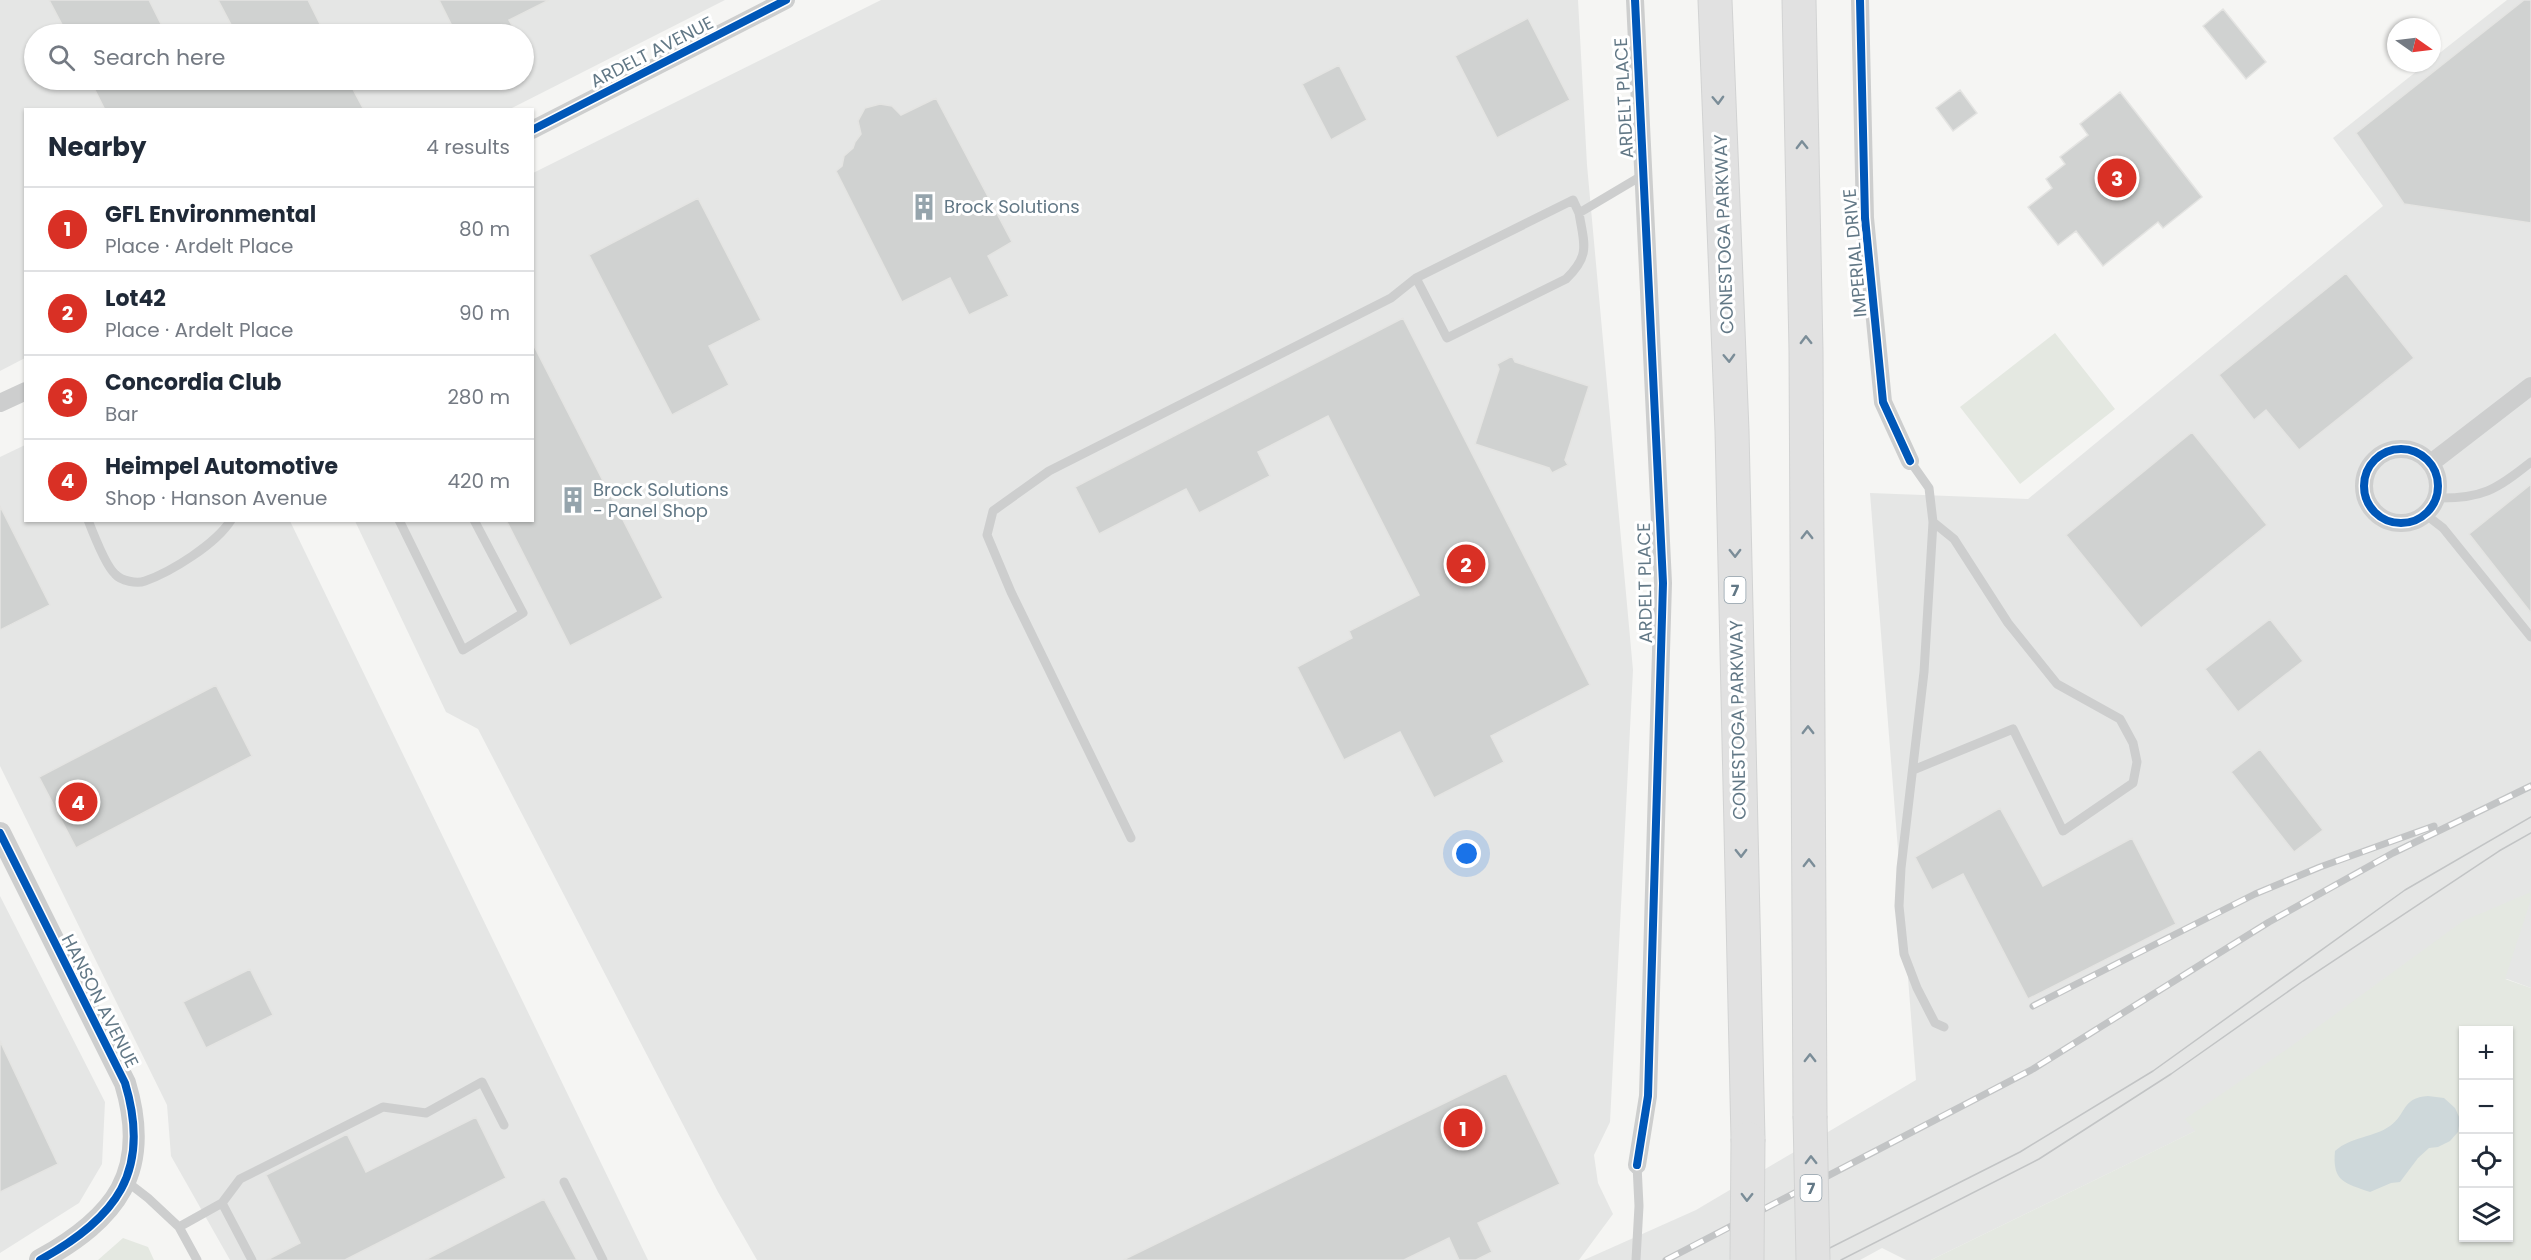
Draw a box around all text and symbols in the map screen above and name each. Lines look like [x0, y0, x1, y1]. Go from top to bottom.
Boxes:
street label: ARDELT AVENUE [586, 10, 718, 93]
north arrow [2387, 18, 2441, 72]
search box [24, 24, 534, 90]
street label: ARDELT PLACE [1608, 37, 1639, 159]
icon: search [45, 41, 78, 74]
text: Search here [93, 42, 226, 73]
one-way arrow [1712, 95, 1725, 104]
text: Nearby [48, 129, 146, 165]
text: 4 results [426, 133, 510, 161]
street label: CONESTOGA PARKWAY [1708, 133, 1739, 334]
one-way arrow [1796, 141, 1808, 150]
pin: 3 [2098, 156, 2136, 201]
street label: IMPERIAL DRIVE [1836, 188, 1873, 318]
building icon: Brock Solutions [909, 192, 939, 222]
place label: Brock Solutions [944, 194, 1080, 219]
text: GFL Environmental [105, 199, 316, 230]
text: 1 [64, 215, 71, 243]
text: 80 m [459, 215, 510, 243]
text: Place · Ardelt Place [105, 232, 293, 260]
text: Lot42 [105, 283, 166, 314]
text: 2 [62, 299, 73, 327]
text: 90 m [459, 299, 510, 327]
text: Place · Ardelt Place [105, 316, 293, 344]
one-way arrow [1799, 336, 1812, 345]
one-way arrow [1722, 353, 1735, 362]
text: Concordia Club [105, 367, 281, 398]
text: 3 [61, 383, 74, 411]
text: 280 m [447, 383, 510, 411]
text: Bar [105, 400, 138, 428]
text: Heimpel Automotive [105, 451, 338, 482]
text: 4 [61, 467, 74, 495]
text: 420 m [447, 467, 510, 495]
place label: Brock Solutions - Panel Shop [593, 477, 729, 523]
text: Shop · Hanson Avenue [105, 484, 327, 512]
building icon: Brock Solutions - Panel Shop [558, 485, 588, 515]
street label: ARDELT PLACE [1631, 522, 1658, 644]
one-way arrow [1801, 531, 1813, 540]
pin: 2 [1446, 542, 1486, 586]
one-way arrow [1728, 548, 1741, 557]
road number: 7 [1724, 577, 1746, 603]
street label: CONESTOGA PARKWAY [1723, 619, 1752, 820]
one-way arrow [1802, 726, 1814, 735]
pin: 4 [58, 780, 98, 824]
your location [1452, 839, 1481, 868]
one-way arrow [1735, 848, 1748, 857]
one-way arrow [1803, 858, 1815, 867]
street label: HANSON AVENUE [56, 930, 145, 1072]
map controls [2459, 1026, 2513, 1242]
button: + [2459, 1026, 2513, 1080]
one-way arrow [1804, 1053, 1816, 1062]
button: − [2459, 1080, 2513, 1134]
pin: 1 [1444, 1106, 1482, 1150]
button: locate [2459, 1134, 2513, 1188]
one-way arrow [1805, 1155, 1817, 1164]
road number: 7 [1800, 1175, 1822, 1201]
button: layers [2459, 1188, 2513, 1242]
one-way arrow [1741, 1193, 1753, 1202]

